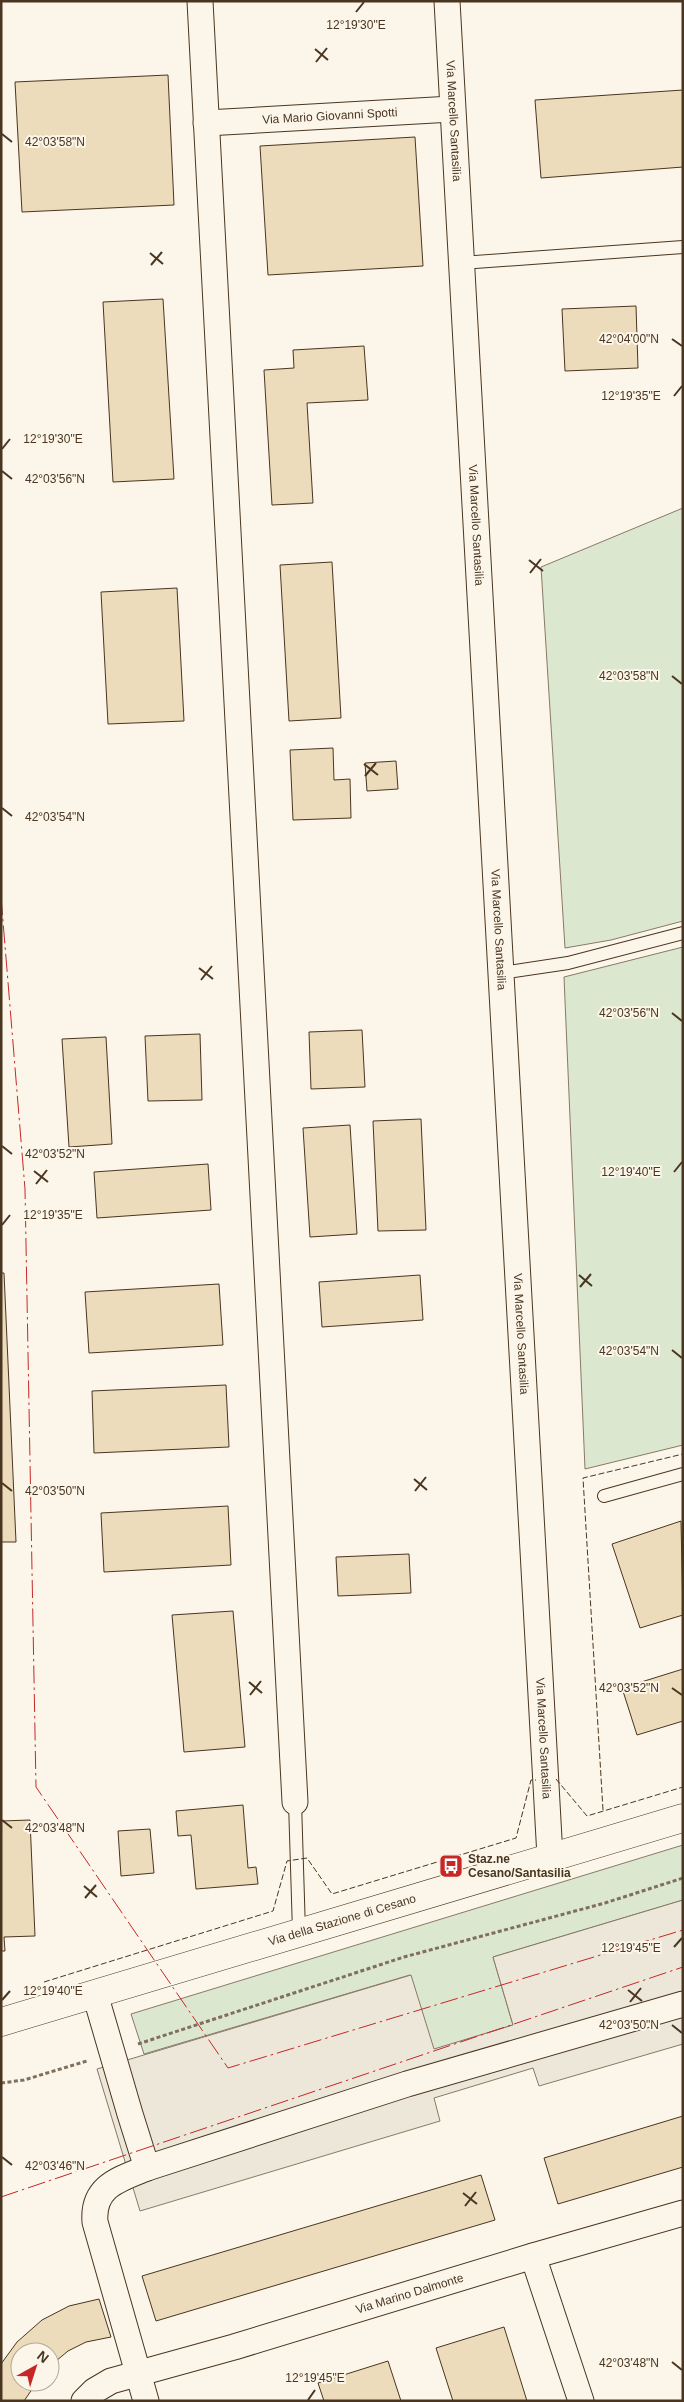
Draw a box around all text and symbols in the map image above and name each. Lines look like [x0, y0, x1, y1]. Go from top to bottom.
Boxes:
text: 12°19'30"E [326, 18, 386, 32]
street label: Via Marcello Santasilia [443, 60, 464, 182]
street label: Via Mario Giovanni Spotti [262, 105, 398, 127]
text: 42°03'58"N [25, 135, 85, 149]
text: 42°04'00"N [599, 332, 659, 346]
text: 12°19'35"E [601, 389, 661, 403]
text: 12°19'30"E [23, 432, 83, 446]
street label: Via Marcello Santasilia [466, 464, 486, 586]
text: 42°03'56"N [25, 472, 85, 486]
text: 42°03'58"N [599, 669, 659, 683]
text: 42°03'54"N [25, 810, 85, 824]
street label: Via Marcello Santasilia [488, 869, 509, 991]
text: 42°03'56"N [599, 1006, 659, 1020]
text: 42°03'52"N [25, 1147, 85, 1161]
text: 12°19'40"E [601, 1165, 661, 1179]
text: 12°19'35"E [23, 1208, 83, 1222]
street label: Via Marcello Santasilia [511, 1273, 531, 1395]
text: 42°03'54"N [599, 1344, 659, 1358]
text: 42°03'50"N [25, 1484, 85, 1498]
street label: Via Marcello Santasilia [533, 1677, 554, 1800]
text: 42°03'52"N [599, 1681, 659, 1695]
text: 42°03'48"N [25, 1821, 85, 1835]
place label: Staz.ne Cesano/Santasilia [468, 1852, 571, 1880]
bus stop icon: Staz.ne Cesano/Santasilia [438, 1853, 464, 1879]
street label: Via della Stazione di Cesano [267, 1891, 418, 1949]
text: 12°19'45"E [601, 1941, 661, 1955]
text: 12°19'40"E [23, 1984, 83, 1998]
text: 42°03'50"N [599, 2018, 659, 2032]
text: 42°03'46"N [25, 2159, 85, 2173]
street label: Via Marino Dalmonte [354, 2270, 465, 2317]
north arrow [10, 2342, 60, 2392]
text: N [34, 2347, 52, 2366]
text: 42°03'48"N [599, 2356, 659, 2370]
text: 12°19'45"E [285, 2371, 345, 2385]

